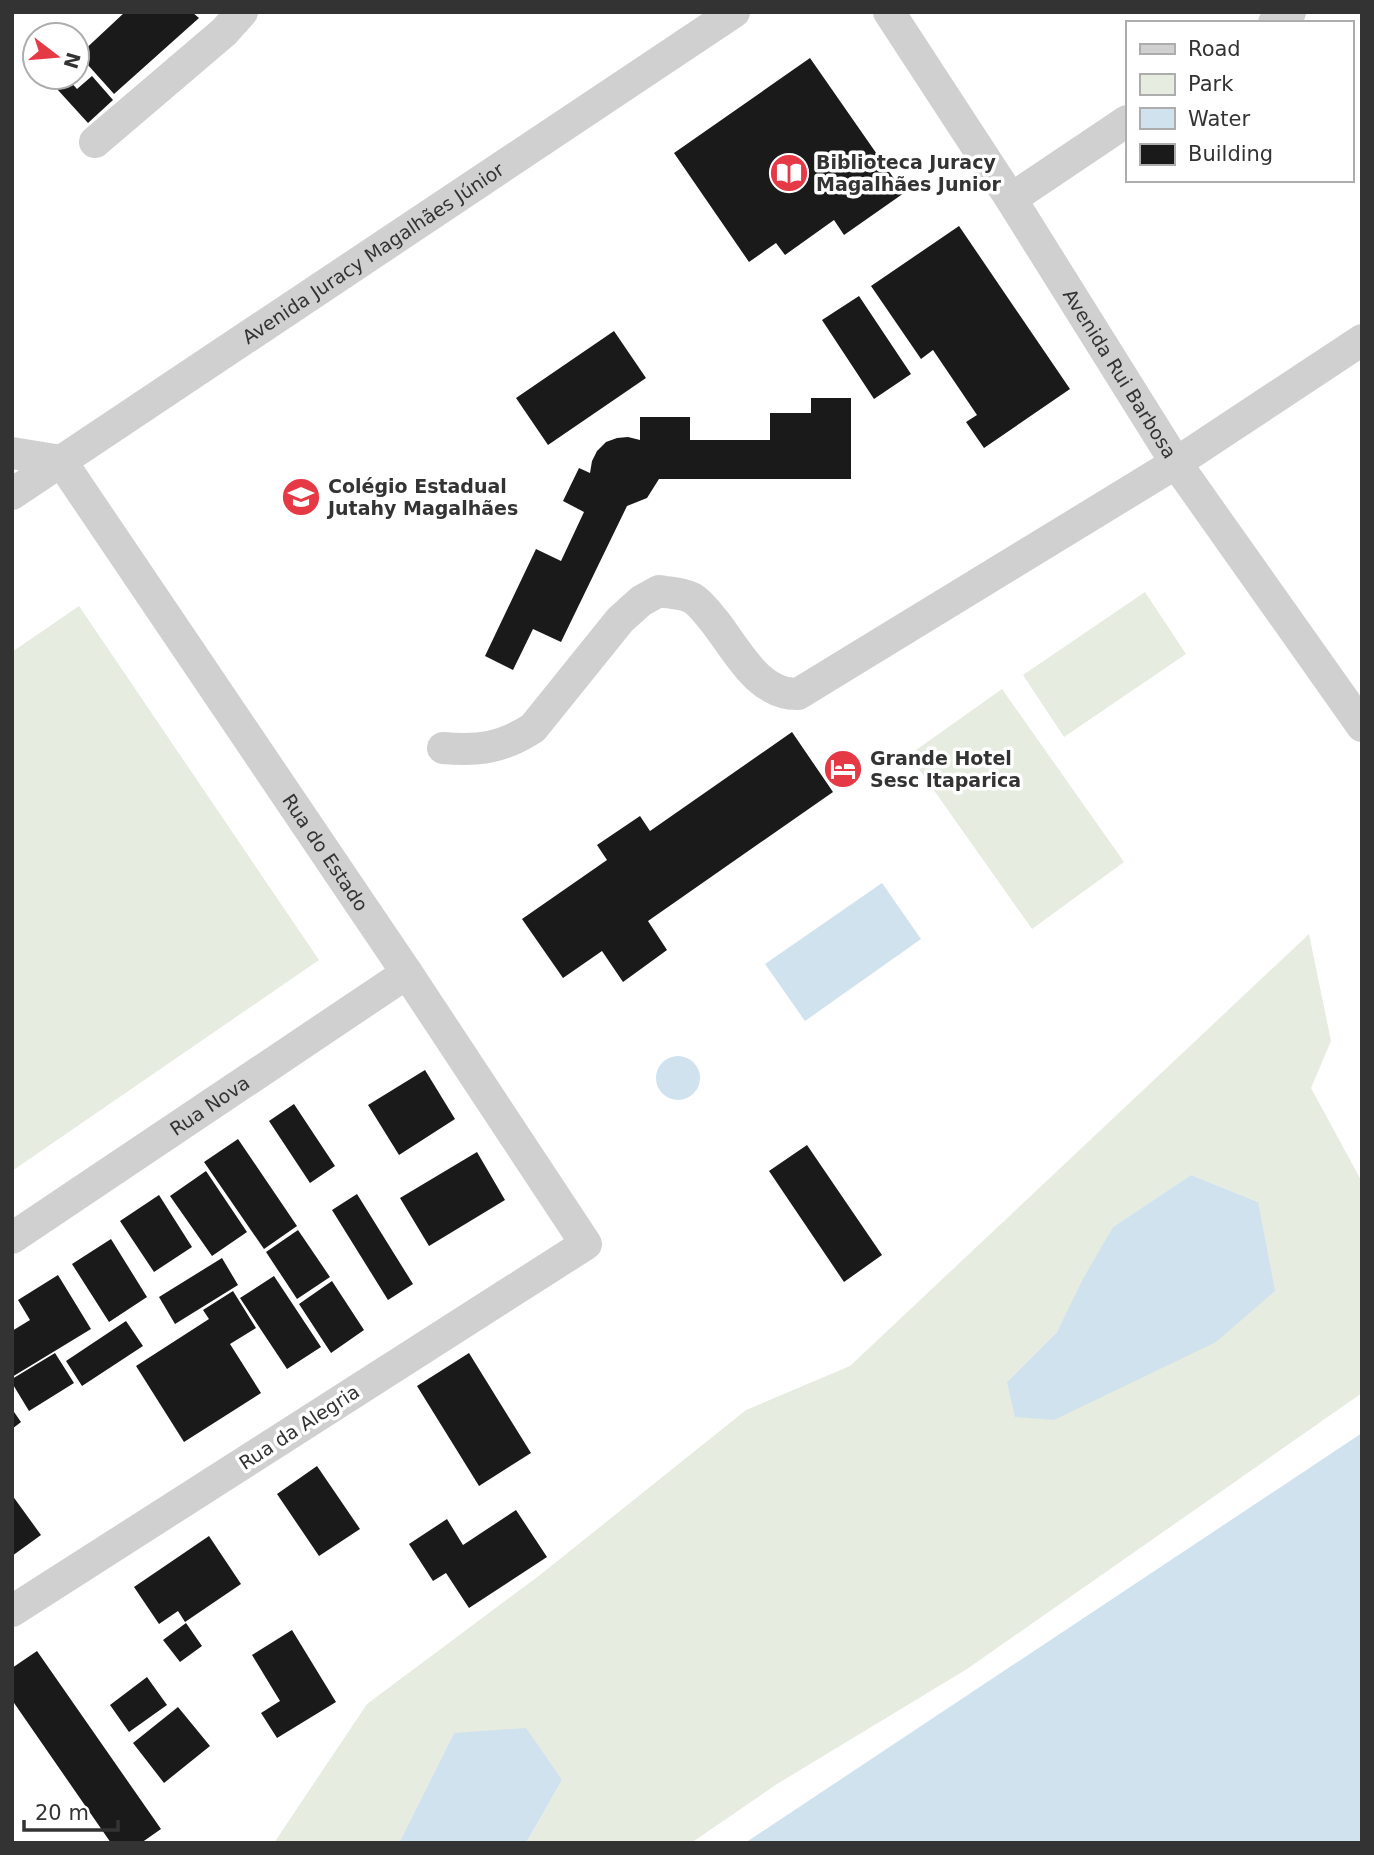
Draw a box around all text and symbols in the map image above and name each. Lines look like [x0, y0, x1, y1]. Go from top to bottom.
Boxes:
north arrow [21, 21, 91, 91]
legend [1126, 21, 1353, 182]
text: Road [1188, 37, 1241, 61]
text: N [60, 50, 85, 71]
text: Park [1188, 72, 1234, 96]
text: Water [1188, 107, 1250, 131]
text: Building [1188, 142, 1273, 166]
place label: Biblioteca Juracy Magalhães Junior [816, 151, 1002, 195]
library icon: Biblioteca Juracy Magalhães Junior [768, 152, 810, 194]
street label: Avenida Juracy Magalhães Júnior [238, 158, 508, 348]
street label: Avenida Rui Barbosa [1059, 285, 1181, 462]
place label: Colégio Estadual Jutahy Magalhães [326, 475, 518, 519]
school or university icon: Colégio Estadual Jutahy Magalhães [280, 476, 322, 518]
place label: Grande Hotel Sesc Itaparica [870, 747, 1021, 791]
hotel icon: Grande Hotel Sesc Itaparica [822, 748, 864, 790]
street label: Rua do Estado [278, 790, 373, 915]
street label: Rua Nova [166, 1071, 253, 1140]
street label: Rua da Alegria [235, 1380, 363, 1474]
scale bar [24, 1788, 119, 1832]
text: 20 m [35, 1801, 89, 1825]

